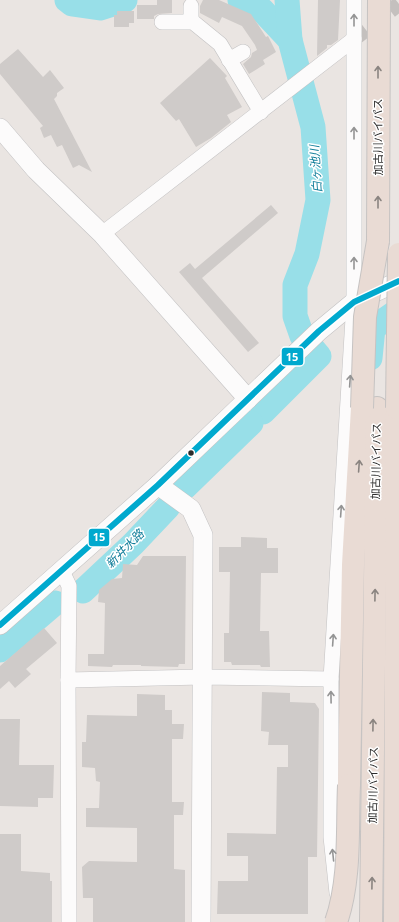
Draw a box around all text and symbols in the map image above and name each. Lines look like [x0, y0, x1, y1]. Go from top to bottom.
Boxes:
one-way arrow [350, 14, 358, 27]
one-way arrow [374, 66, 382, 79]
street label: 加古川バイパス [370, 99, 385, 175]
one-way arrow [350, 127, 358, 140]
water label: 白ヶ池川 [305, 143, 326, 194]
one-way arrow [374, 196, 382, 209]
one-way arrow [350, 257, 358, 270]
line badge: 15 [281, 347, 304, 366]
text: 15 [286, 349, 298, 364]
one-way arrow [346, 375, 353, 388]
street label: 加古川バイパス [367, 422, 384, 500]
unlabelled marker [186, 448, 196, 458]
one-way arrow [355, 460, 362, 473]
one-way arrow [338, 505, 345, 518]
water label: 新井水路 [102, 525, 148, 572]
line badge: 15 [88, 528, 110, 547]
text: 15 [93, 529, 105, 544]
one-way arrow [371, 589, 379, 602]
one-way arrow [330, 634, 337, 647]
one-way arrow [327, 691, 335, 704]
one-way arrow [369, 719, 377, 732]
street label: 加古川バイパス [364, 746, 381, 824]
one-way arrow [329, 849, 337, 862]
one-way arrow [368, 877, 376, 890]

